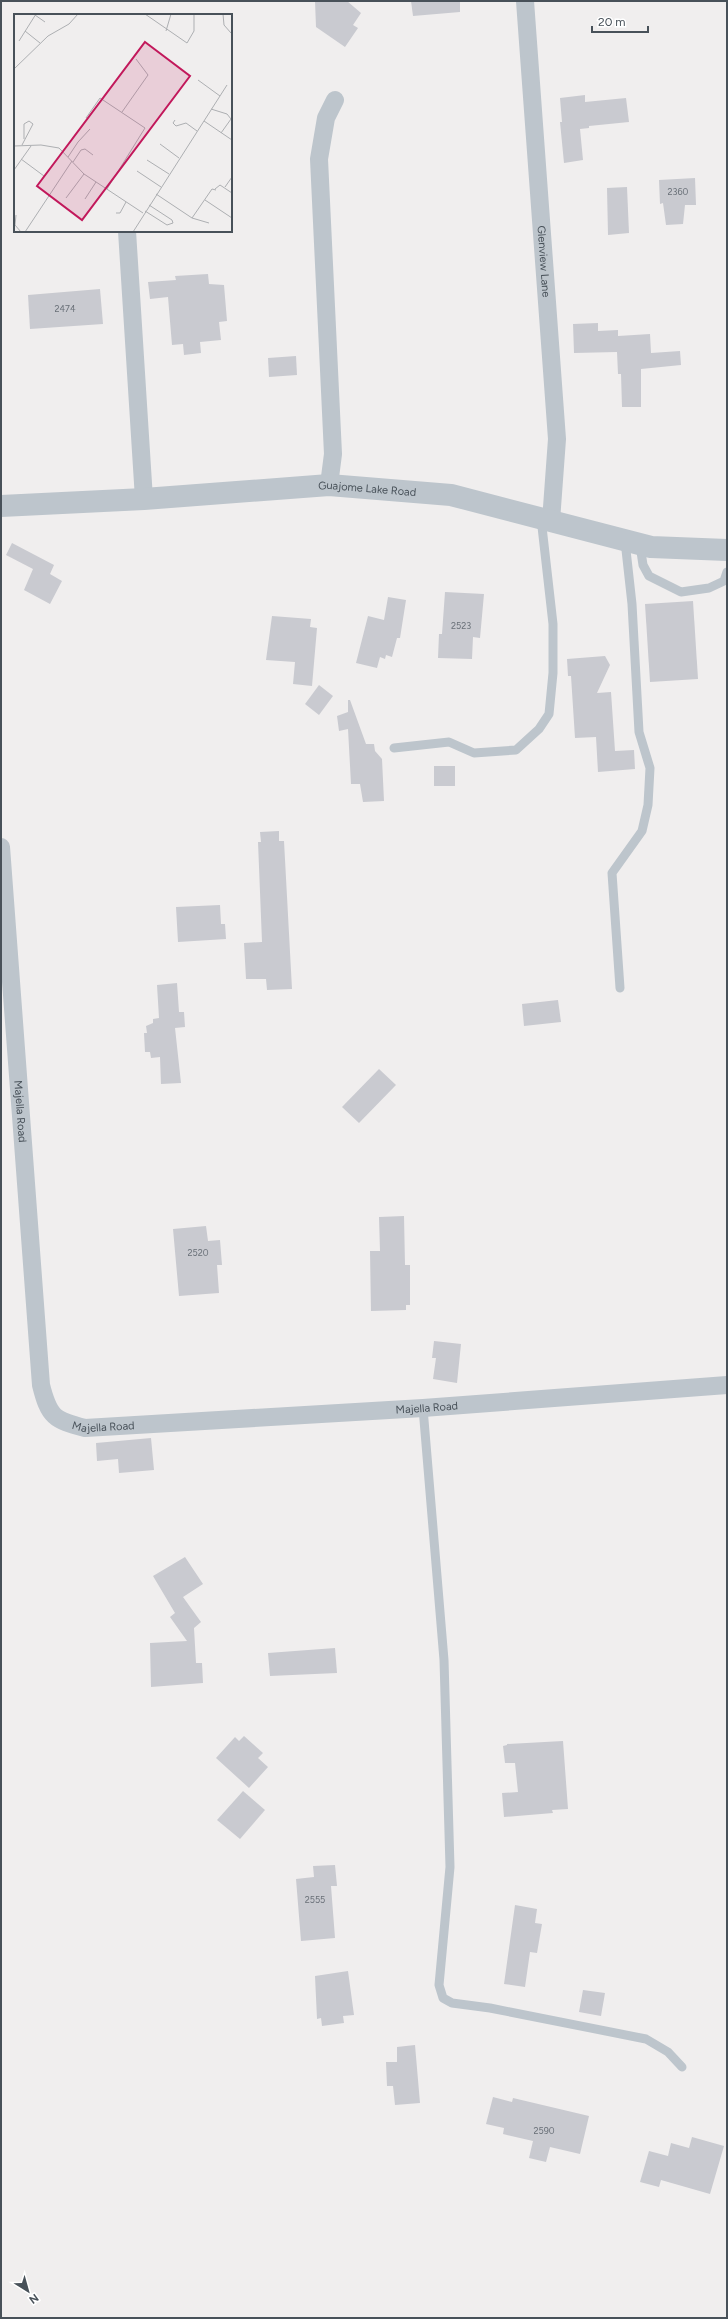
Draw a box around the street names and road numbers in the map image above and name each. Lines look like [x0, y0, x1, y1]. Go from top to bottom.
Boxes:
street label: Glenview Lane [534, 225, 553, 298]
street label: Guajome Lake Road [318, 479, 417, 499]
street label: Majella Road [11, 1080, 29, 1143]
street label: Majella Road [395, 1399, 458, 1417]
street label: Majella Road [71, 1419, 135, 1435]

